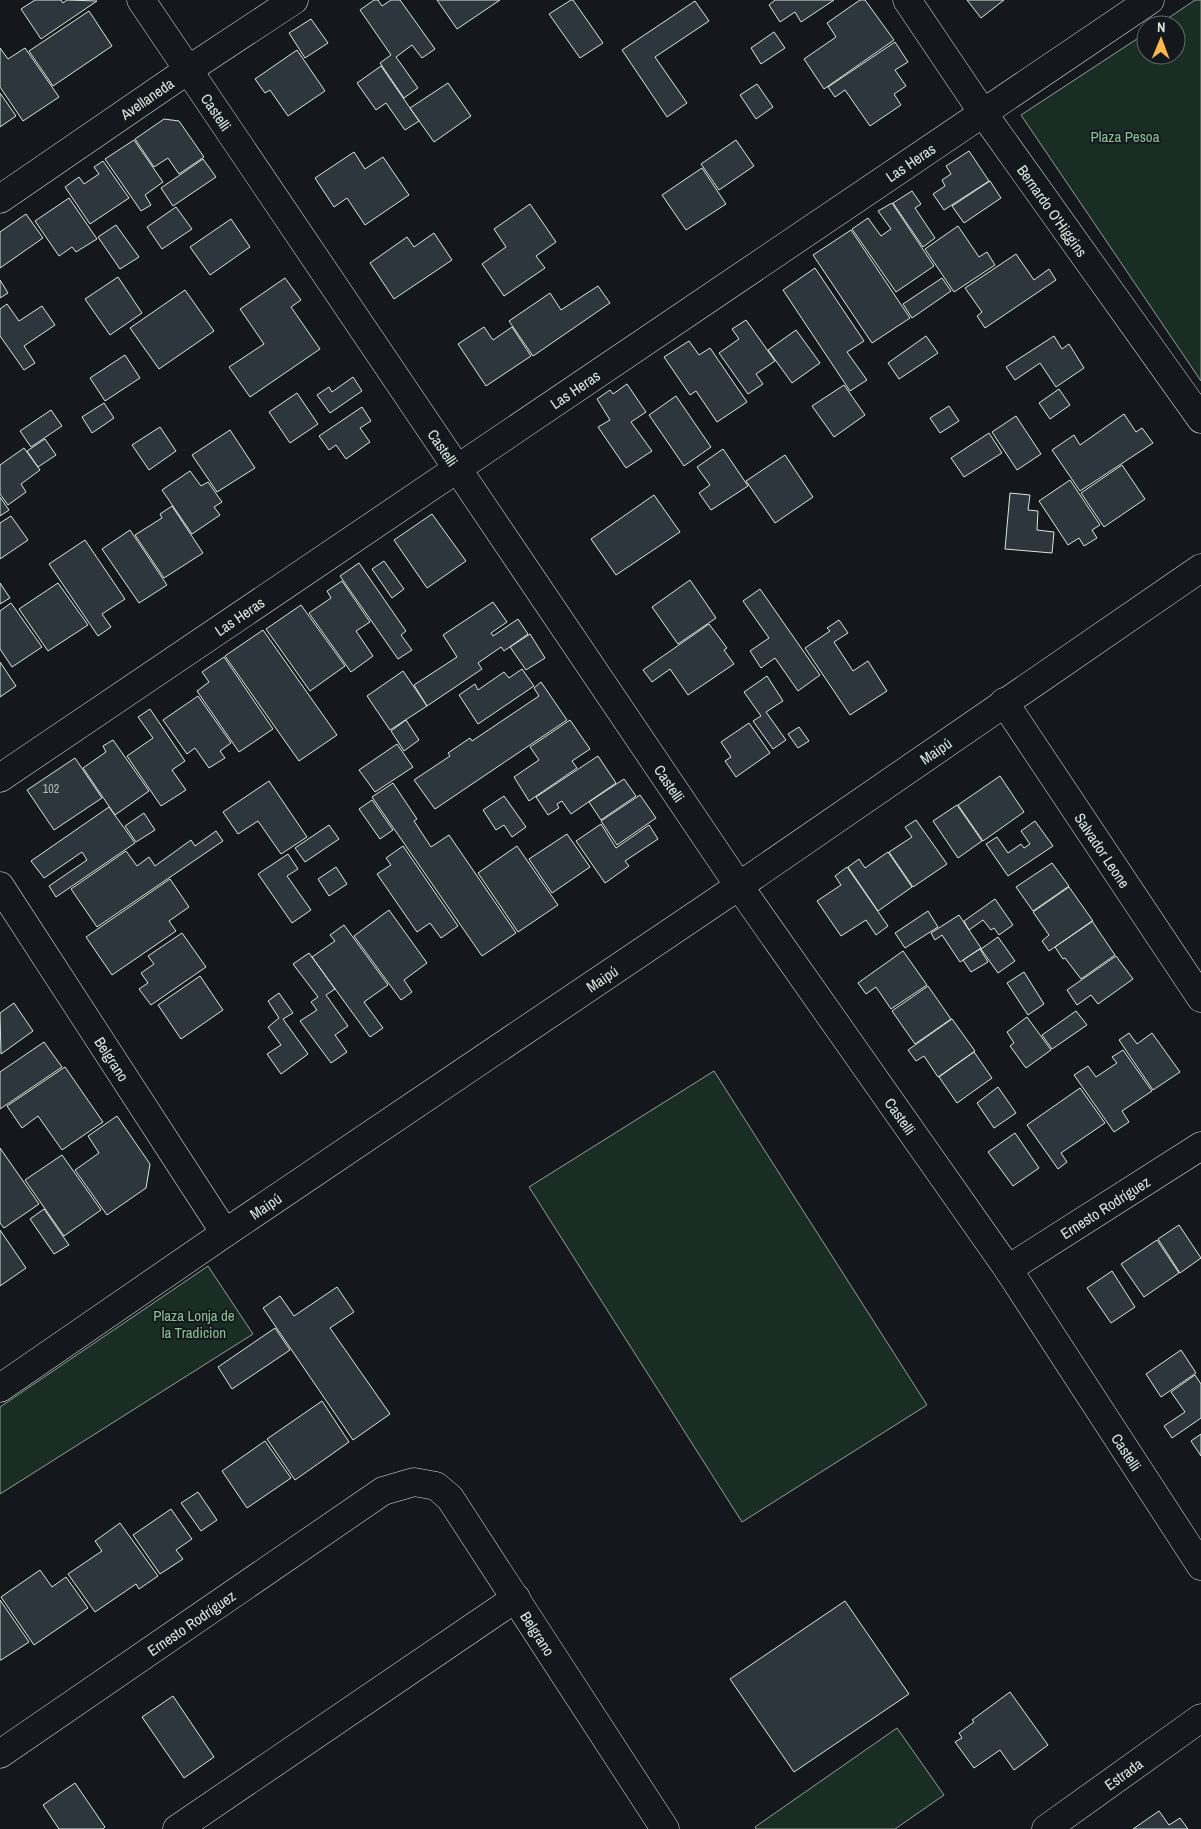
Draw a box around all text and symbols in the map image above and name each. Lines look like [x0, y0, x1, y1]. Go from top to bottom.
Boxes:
north arrow [1136, 15, 1186, 65]
text: N [1157, 18, 1166, 36]
street label: Avellaneda [115, 72, 178, 125]
street label: Castelli [196, 89, 237, 135]
park label: Plaza Pesoa [1090, 126, 1160, 147]
street label: Las Heras [881, 138, 939, 187]
street label: Bernardo O'Higgins [1013, 160, 1093, 261]
street label: Las Heras [546, 365, 604, 414]
street label: Castelli [423, 425, 463, 470]
street label: Las Heras [210, 592, 268, 640]
street label: Maipú [916, 732, 956, 769]
street label: Castelli [649, 760, 690, 806]
house number: 102 [43, 781, 59, 797]
street label: Salvador Leone [1070, 808, 1135, 892]
street label: Maipú [582, 960, 622, 997]
street label: Belgrano [90, 1032, 134, 1085]
street label: Castelli [880, 1093, 921, 1139]
street label: Ernesto Rodríguez [1056, 1171, 1154, 1244]
street label: Maipú [245, 1187, 285, 1224]
park label: Plaza Lonja de la Tradicion [153, 1305, 235, 1343]
street label: Castelli [1107, 1429, 1147, 1475]
street label: Ernesto Rodríguez [143, 1585, 240, 1660]
street label: Belgrano [516, 1607, 560, 1660]
street label: Estrada [1100, 1753, 1147, 1795]

